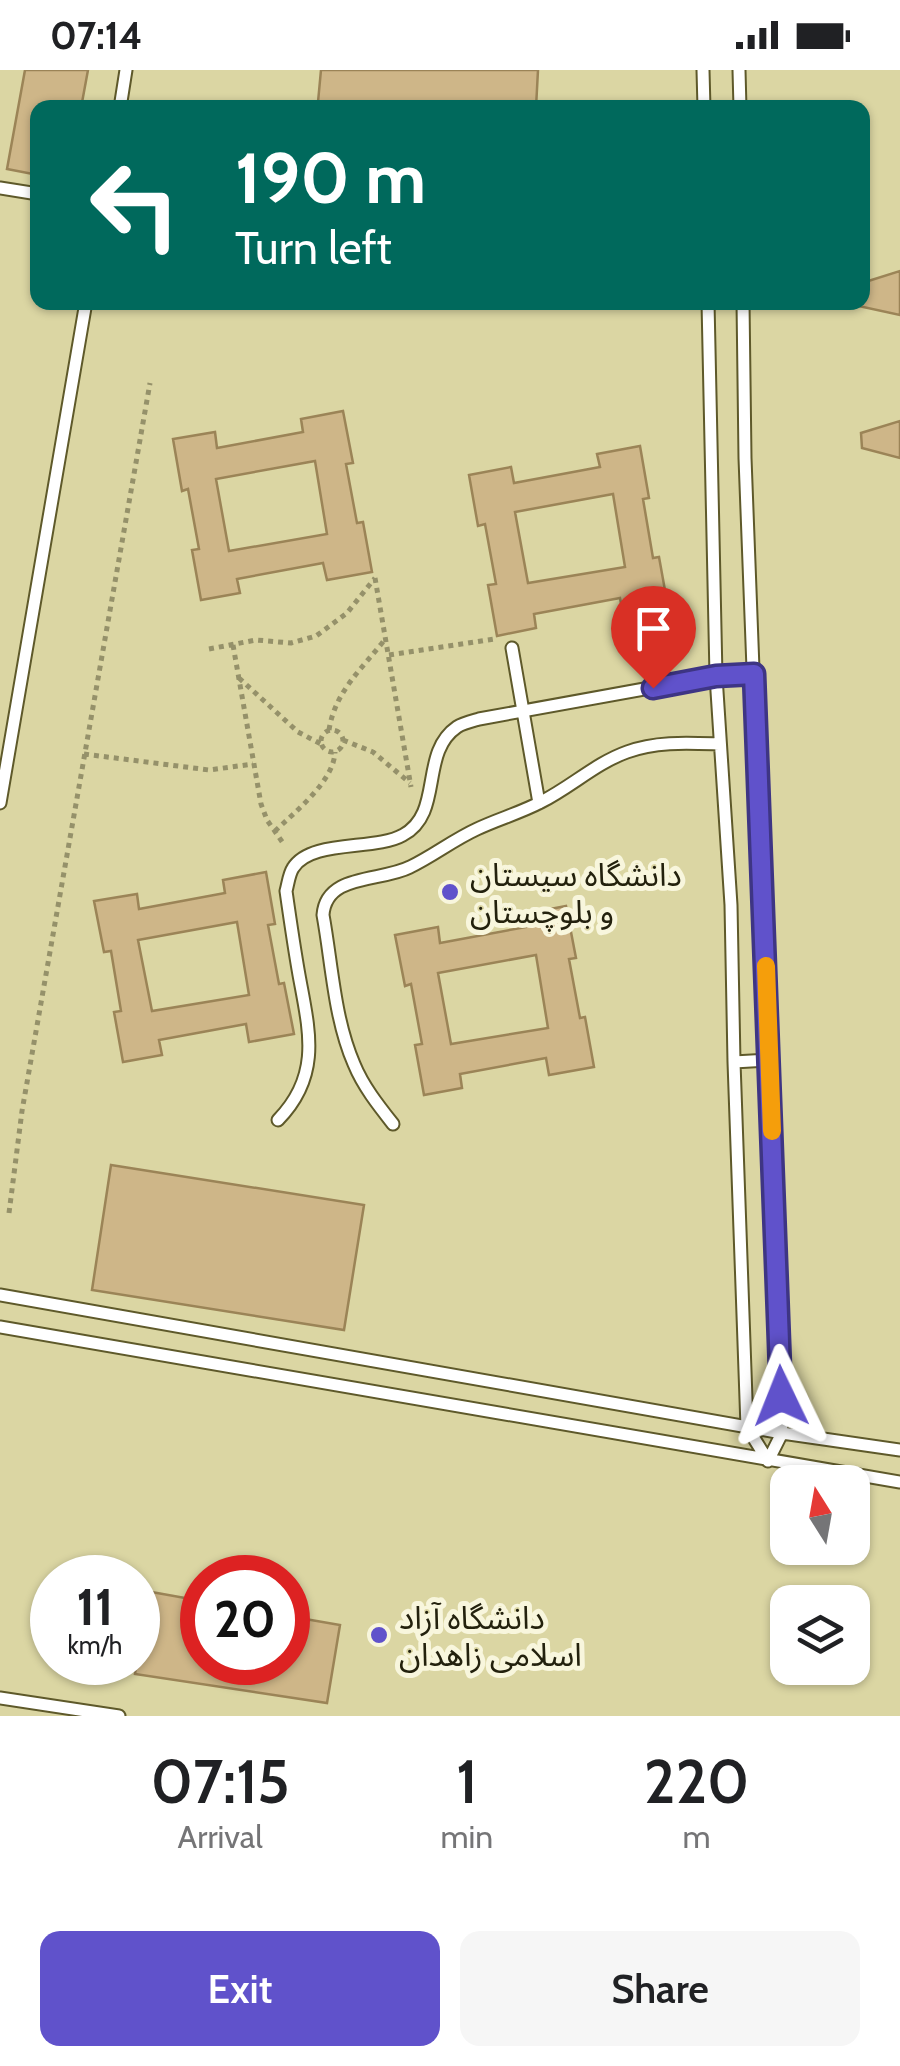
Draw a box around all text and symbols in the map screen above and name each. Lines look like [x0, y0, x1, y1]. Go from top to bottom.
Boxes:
text: 07:14 [50, 12, 142, 59]
text: 190 m [235, 135, 426, 221]
icon: left [70, 140, 200, 270]
text: Turn left [235, 221, 392, 275]
pin [611, 586, 696, 689]
icon: arrive [626, 601, 681, 656]
place label: دانشگاه سیستان و بلوچستان [470, 855, 682, 932]
marker: دانشگاه سیستان و بلوچستان [439, 881, 461, 903]
position arrow [729, 1344, 833, 1448]
north arrow [770, 1465, 870, 1565]
map controls [770, 1465, 870, 1685]
speed limit sign: 20 [180, 1555, 310, 1685]
text: 11 [77, 1577, 113, 1638]
button: layers [770, 1585, 870, 1685]
place label: دانشگاه آزاد اسلامی زاهدان [399, 1598, 582, 1674]
marker: دانشگاه آزاد اسلامی زاهدان [368, 1624, 390, 1646]
text: km/h [68, 1630, 122, 1660]
text: 07:15 [151, 1745, 290, 1818]
text: 1 [456, 1745, 477, 1818]
text: 220 [644, 1745, 749, 1818]
text: Arrival [178, 1817, 263, 1856]
text: min [440, 1817, 493, 1856]
text: m [683, 1817, 711, 1856]
button: Exit [40, 1931, 440, 2046]
button: Share [460, 1931, 860, 2046]

